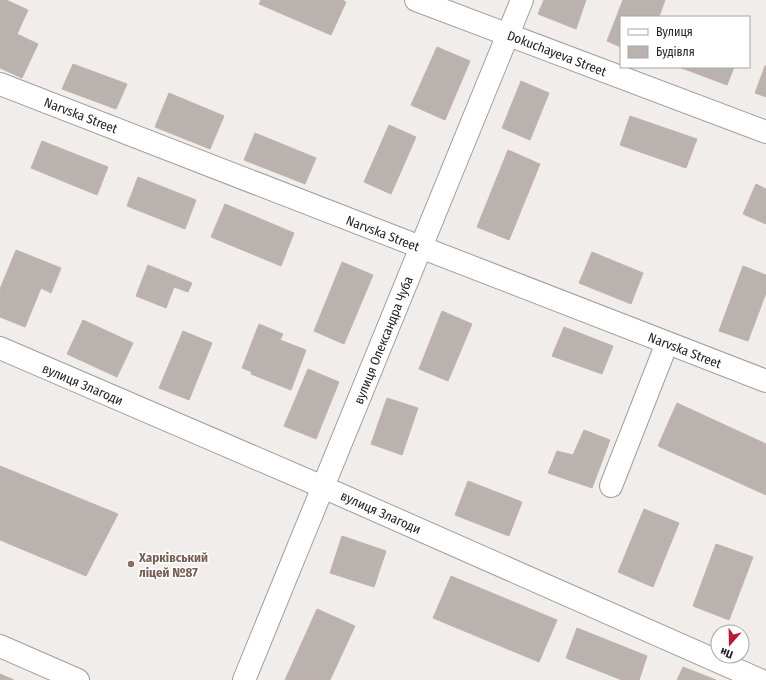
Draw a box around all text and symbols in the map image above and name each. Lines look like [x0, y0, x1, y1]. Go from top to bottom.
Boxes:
legend [620, 16, 750, 68]
text: Вулиця [656, 25, 693, 39]
street label: Dokuchayeva Street [505, 28, 609, 80]
text: Будівля [656, 45, 695, 59]
street label: Narvska Street [42, 95, 120, 137]
street label: Narvska Street [344, 213, 422, 255]
street label: вулиця Олександра Чуба [351, 274, 416, 406]
street label: Narvska Street [646, 330, 724, 372]
street label: вулиця Злагоди [40, 361, 125, 408]
street label: вулиця Злагоди [338, 488, 423, 537]
place label: Харківський ліцей №87 [138, 550, 208, 580]
marker: Харківський ліцей №87 [126, 559, 136, 569]
north arrow [710, 624, 750, 664]
text: Пн [719, 645, 735, 661]

